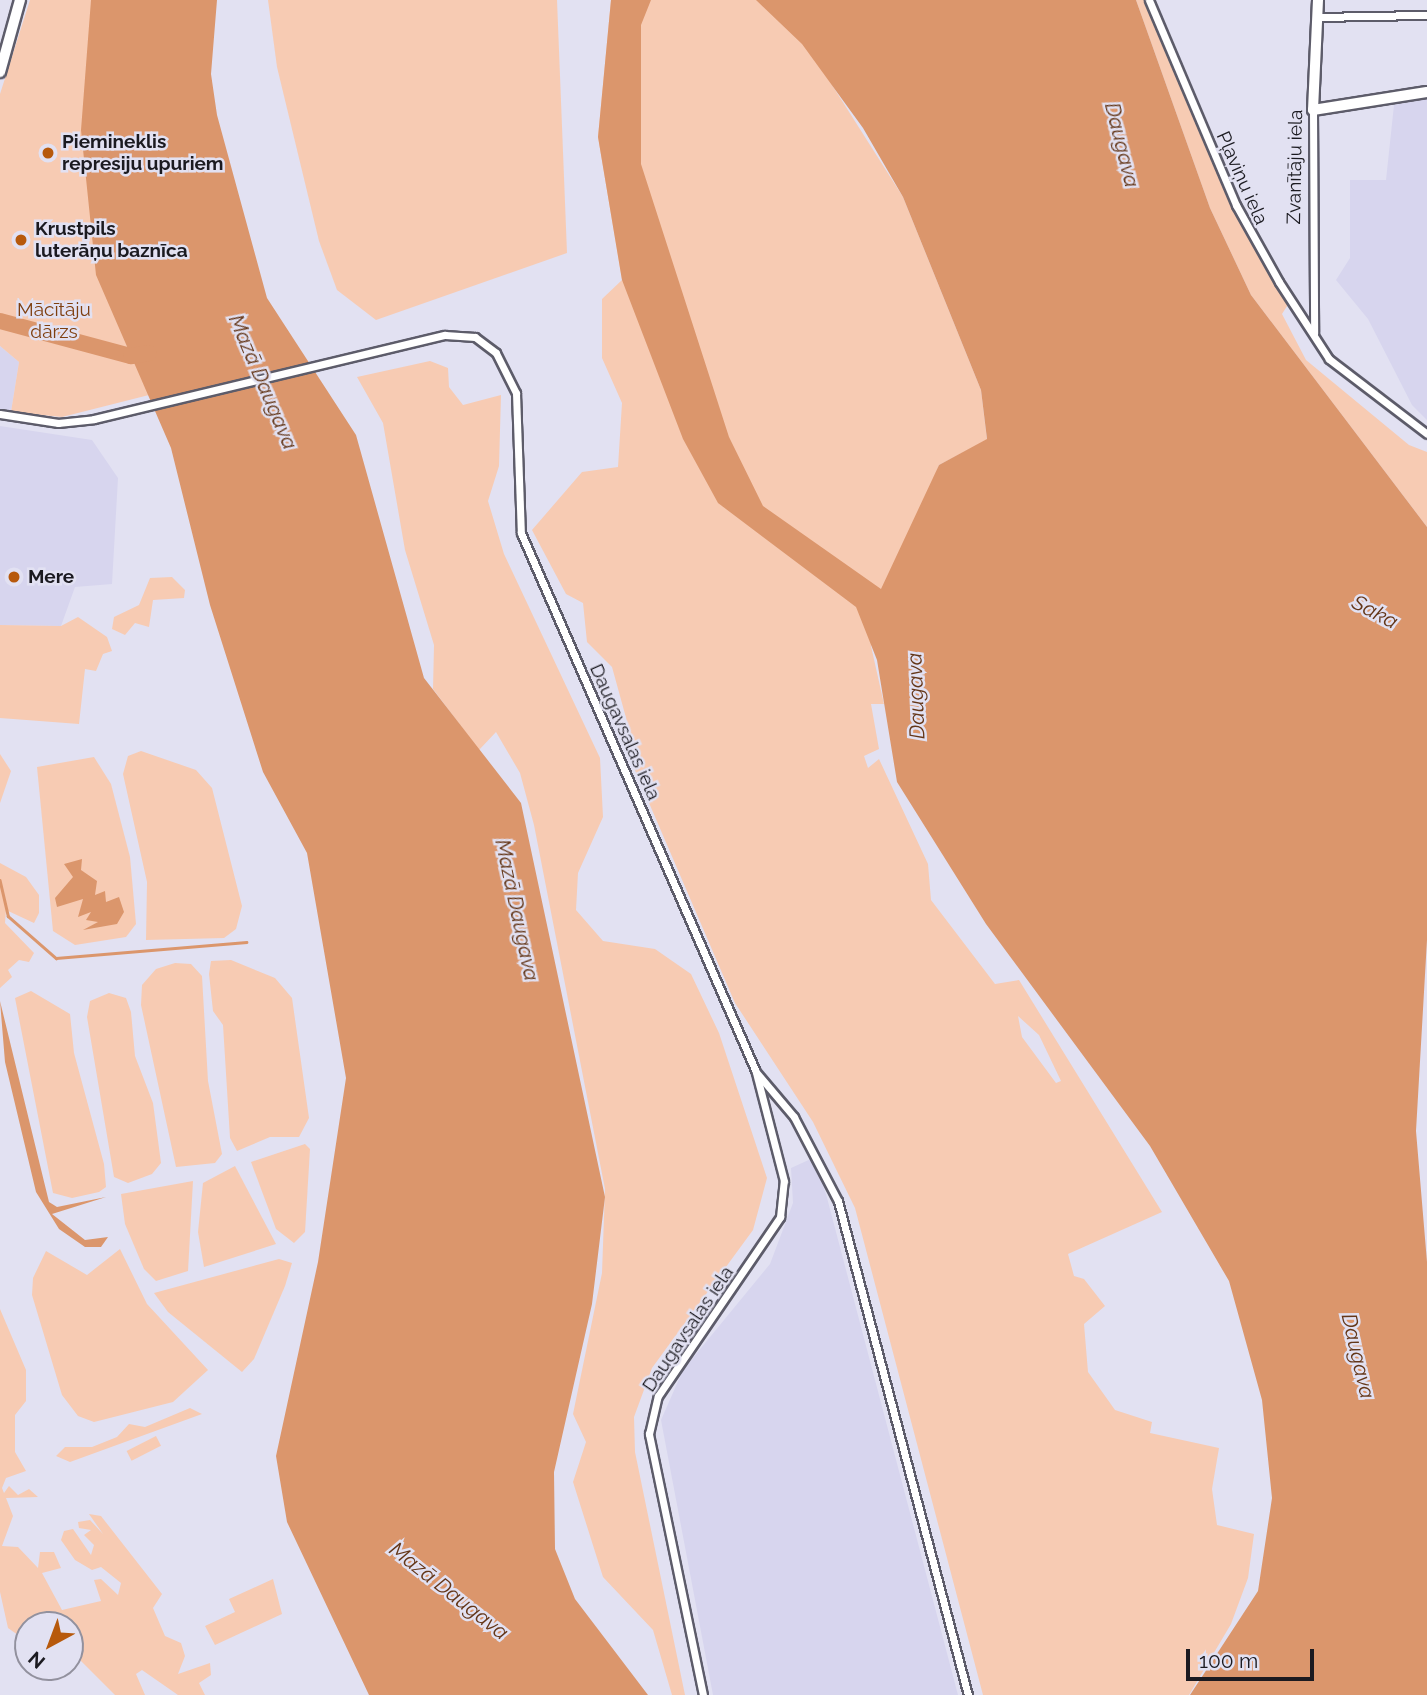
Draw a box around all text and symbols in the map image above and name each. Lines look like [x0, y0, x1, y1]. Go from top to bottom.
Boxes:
water label: Daugava [1099, 100, 1145, 190]
street label: Zvanītāju iela [1283, 109, 1307, 225]
street label: Pļaviņu iela [1211, 128, 1273, 228]
place label: Piemineklis represiju upuriem [62, 131, 224, 175]
marker: Piemineklis represiju upuriem [40, 145, 56, 161]
place label: Krustpils luterāņu baznīca [35, 218, 188, 262]
marker: Krustpils luterāņu baznīca [13, 232, 29, 248]
park label: Mācītāju dārzs [17, 299, 91, 343]
water label: Mazā Daugava [223, 311, 303, 453]
place label: Mere [28, 566, 74, 588]
marker: Mere [6, 569, 22, 585]
water label: Saka [1348, 589, 1402, 635]
water label: Daugava [902, 652, 930, 740]
street label: Daugavsalas iela [585, 660, 665, 804]
water label: Mazā Daugava [490, 837, 544, 983]
street label: Daugavsalas iela [638, 1262, 738, 1396]
water label: Daugava [1336, 1311, 1380, 1401]
water label: Mazā Daugava [384, 1537, 514, 1645]
north arrow [14, 1611, 84, 1681]
scale bar [1189, 1636, 1317, 1680]
text: N [24, 1647, 49, 1673]
text: 100 m [1199, 1648, 1258, 1673]

